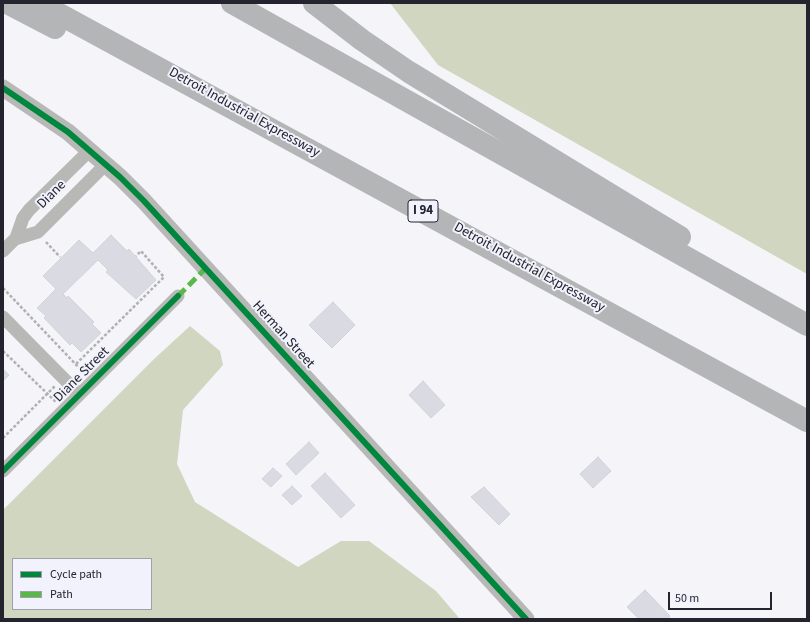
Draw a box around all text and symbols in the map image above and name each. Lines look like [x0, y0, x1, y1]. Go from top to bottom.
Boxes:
street label: Detroit Industrial Expressway [166, 64, 322, 162]
street label: Diane [34, 177, 70, 213]
road number: I 94 [408, 200, 438, 222]
street label: Detroit Industrial Expressway [451, 219, 607, 317]
street label: Herman Street [248, 298, 318, 372]
street label: Diane Street [51, 344, 113, 406]
legend [12, 558, 152, 610]
text: Cycle path [50, 566, 102, 583]
scale bar [670, 584, 774, 610]
text: Path [50, 586, 73, 603]
text: 50 m [675, 590, 699, 607]

